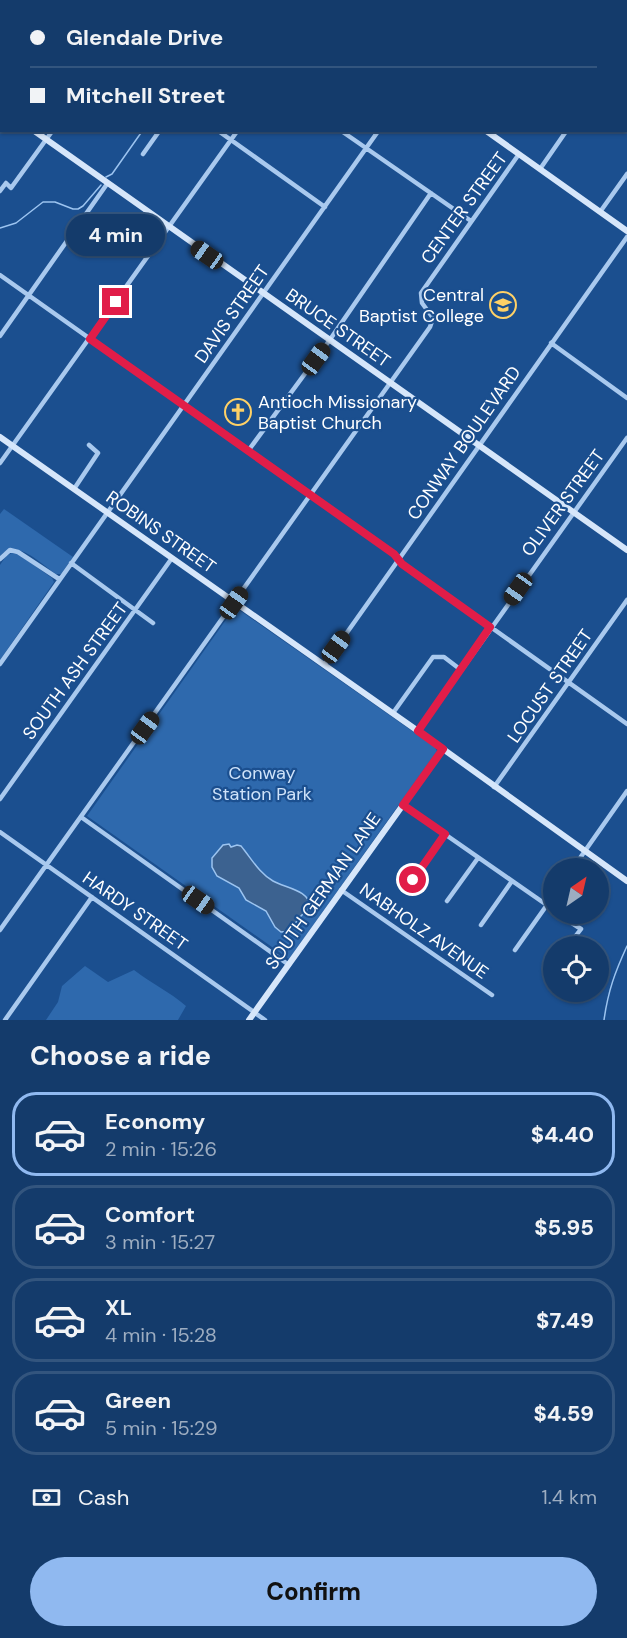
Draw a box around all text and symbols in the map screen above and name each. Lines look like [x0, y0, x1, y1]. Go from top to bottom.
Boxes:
text: Glendale Drive [66, 23, 223, 52]
text: Mitchell Street [66, 81, 225, 110]
street label: CENTER STREET [415, 147, 513, 269]
callout: 4 min [66, 215, 166, 257]
text: 4 min [88, 222, 143, 248]
car [187, 237, 227, 273]
street label: DAVIS STREET [189, 260, 275, 368]
street label: BRUCE STREET [281, 283, 395, 373]
place label: Central Baptist College [359, 283, 484, 328]
route end [102, 288, 129, 315]
school or university icon: Central Baptist College [488, 290, 518, 320]
car [298, 339, 334, 379]
street label: CONWAY BOULEVARD [402, 361, 526, 525]
place label: Antioch Missionary Baptist Church [258, 390, 417, 435]
church icon: Antioch Missionary Baptist Church [223, 397, 253, 427]
street label: OLIVER STREET [516, 445, 610, 561]
street label: ROBINS STREET [101, 485, 221, 579]
car [500, 569, 536, 609]
car [216, 583, 252, 623]
street label: SOUTH ASH STREET [17, 598, 133, 744]
street label: LOCUST STREET [502, 625, 598, 747]
car [318, 627, 354, 667]
car [127, 708, 163, 748]
park label: Conway Station Park [212, 761, 312, 806]
street label: SOUTH GERMAN LANE [260, 808, 386, 974]
north arrow [543, 858, 609, 924]
map controls [543, 858, 609, 1002]
street label: HARDY STREET [78, 866, 192, 956]
route start [399, 866, 426, 893]
street label: NABHOLZ AVENUE [355, 878, 493, 984]
car [178, 882, 218, 918]
button: locate [543, 936, 609, 1002]
text: Choose a ride [30, 1038, 211, 1073]
icon: car [33, 1107, 87, 1161]
text: Economy [105, 1107, 205, 1136]
text: $4.40 [531, 1120, 594, 1149]
text: 2 min · 15:26 [105, 1136, 217, 1162]
icon: car [33, 1200, 87, 1254]
text: Comfort [105, 1200, 195, 1229]
text: $5.95 [534, 1213, 594, 1242]
text: 3 min · 15:27 [105, 1229, 215, 1255]
icon: car [33, 1293, 87, 1347]
text: XL [105, 1293, 132, 1322]
text: $7.49 [536, 1306, 594, 1335]
text: 4 min · 15:28 [105, 1322, 217, 1348]
icon: car [33, 1386, 87, 1440]
text: Green [105, 1386, 171, 1415]
text: $4.59 [533, 1399, 594, 1428]
text: 5 min · 15:29 [105, 1415, 218, 1441]
icon: cash [30, 1481, 63, 1514]
text: Cash [78, 1483, 129, 1512]
text: 1.4 km [541, 1484, 597, 1510]
button: Confirm [30, 1557, 597, 1626]

